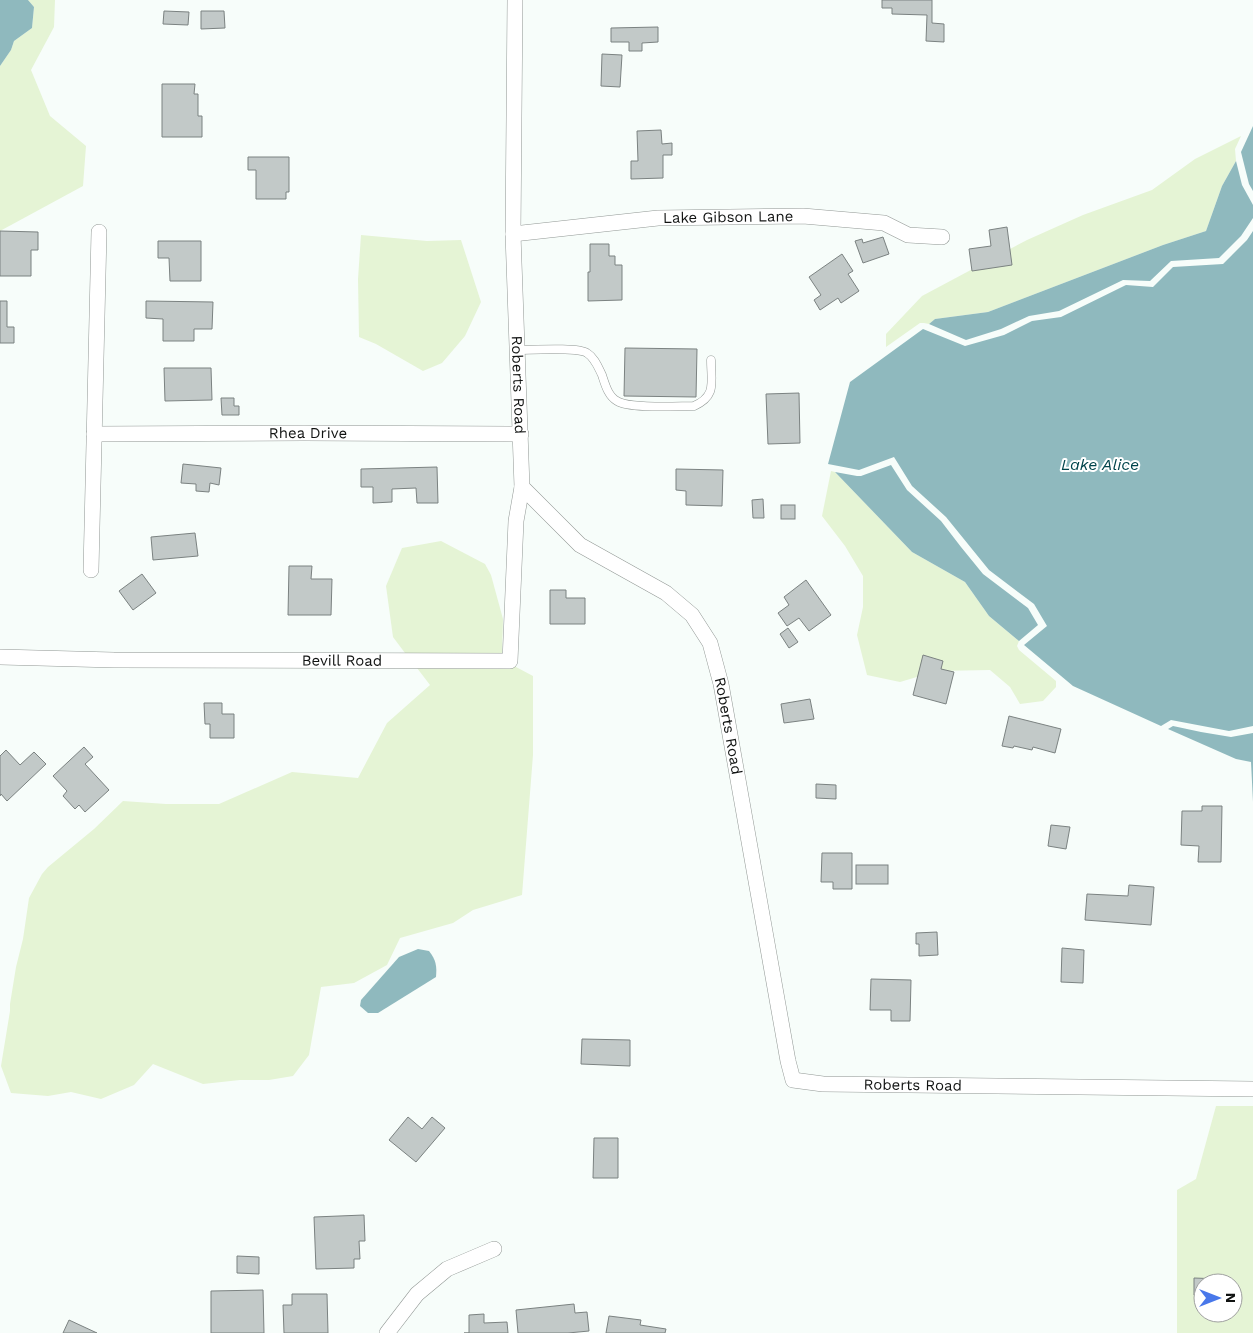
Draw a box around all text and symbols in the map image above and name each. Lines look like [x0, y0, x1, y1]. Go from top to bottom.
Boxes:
street label: Lake Gibson Lane [663, 207, 794, 227]
street label: Roberts Road [508, 335, 529, 434]
street label: Rhea Drive [269, 424, 347, 442]
water label: Lake Alice [1061, 455, 1139, 474]
street label: Bevill Road [302, 651, 382, 670]
street label: Roberts Road [711, 675, 746, 776]
street label: Roberts Road [863, 1075, 962, 1095]
north arrow [1193, 1273, 1243, 1323]
text: N [1223, 1293, 1239, 1303]

